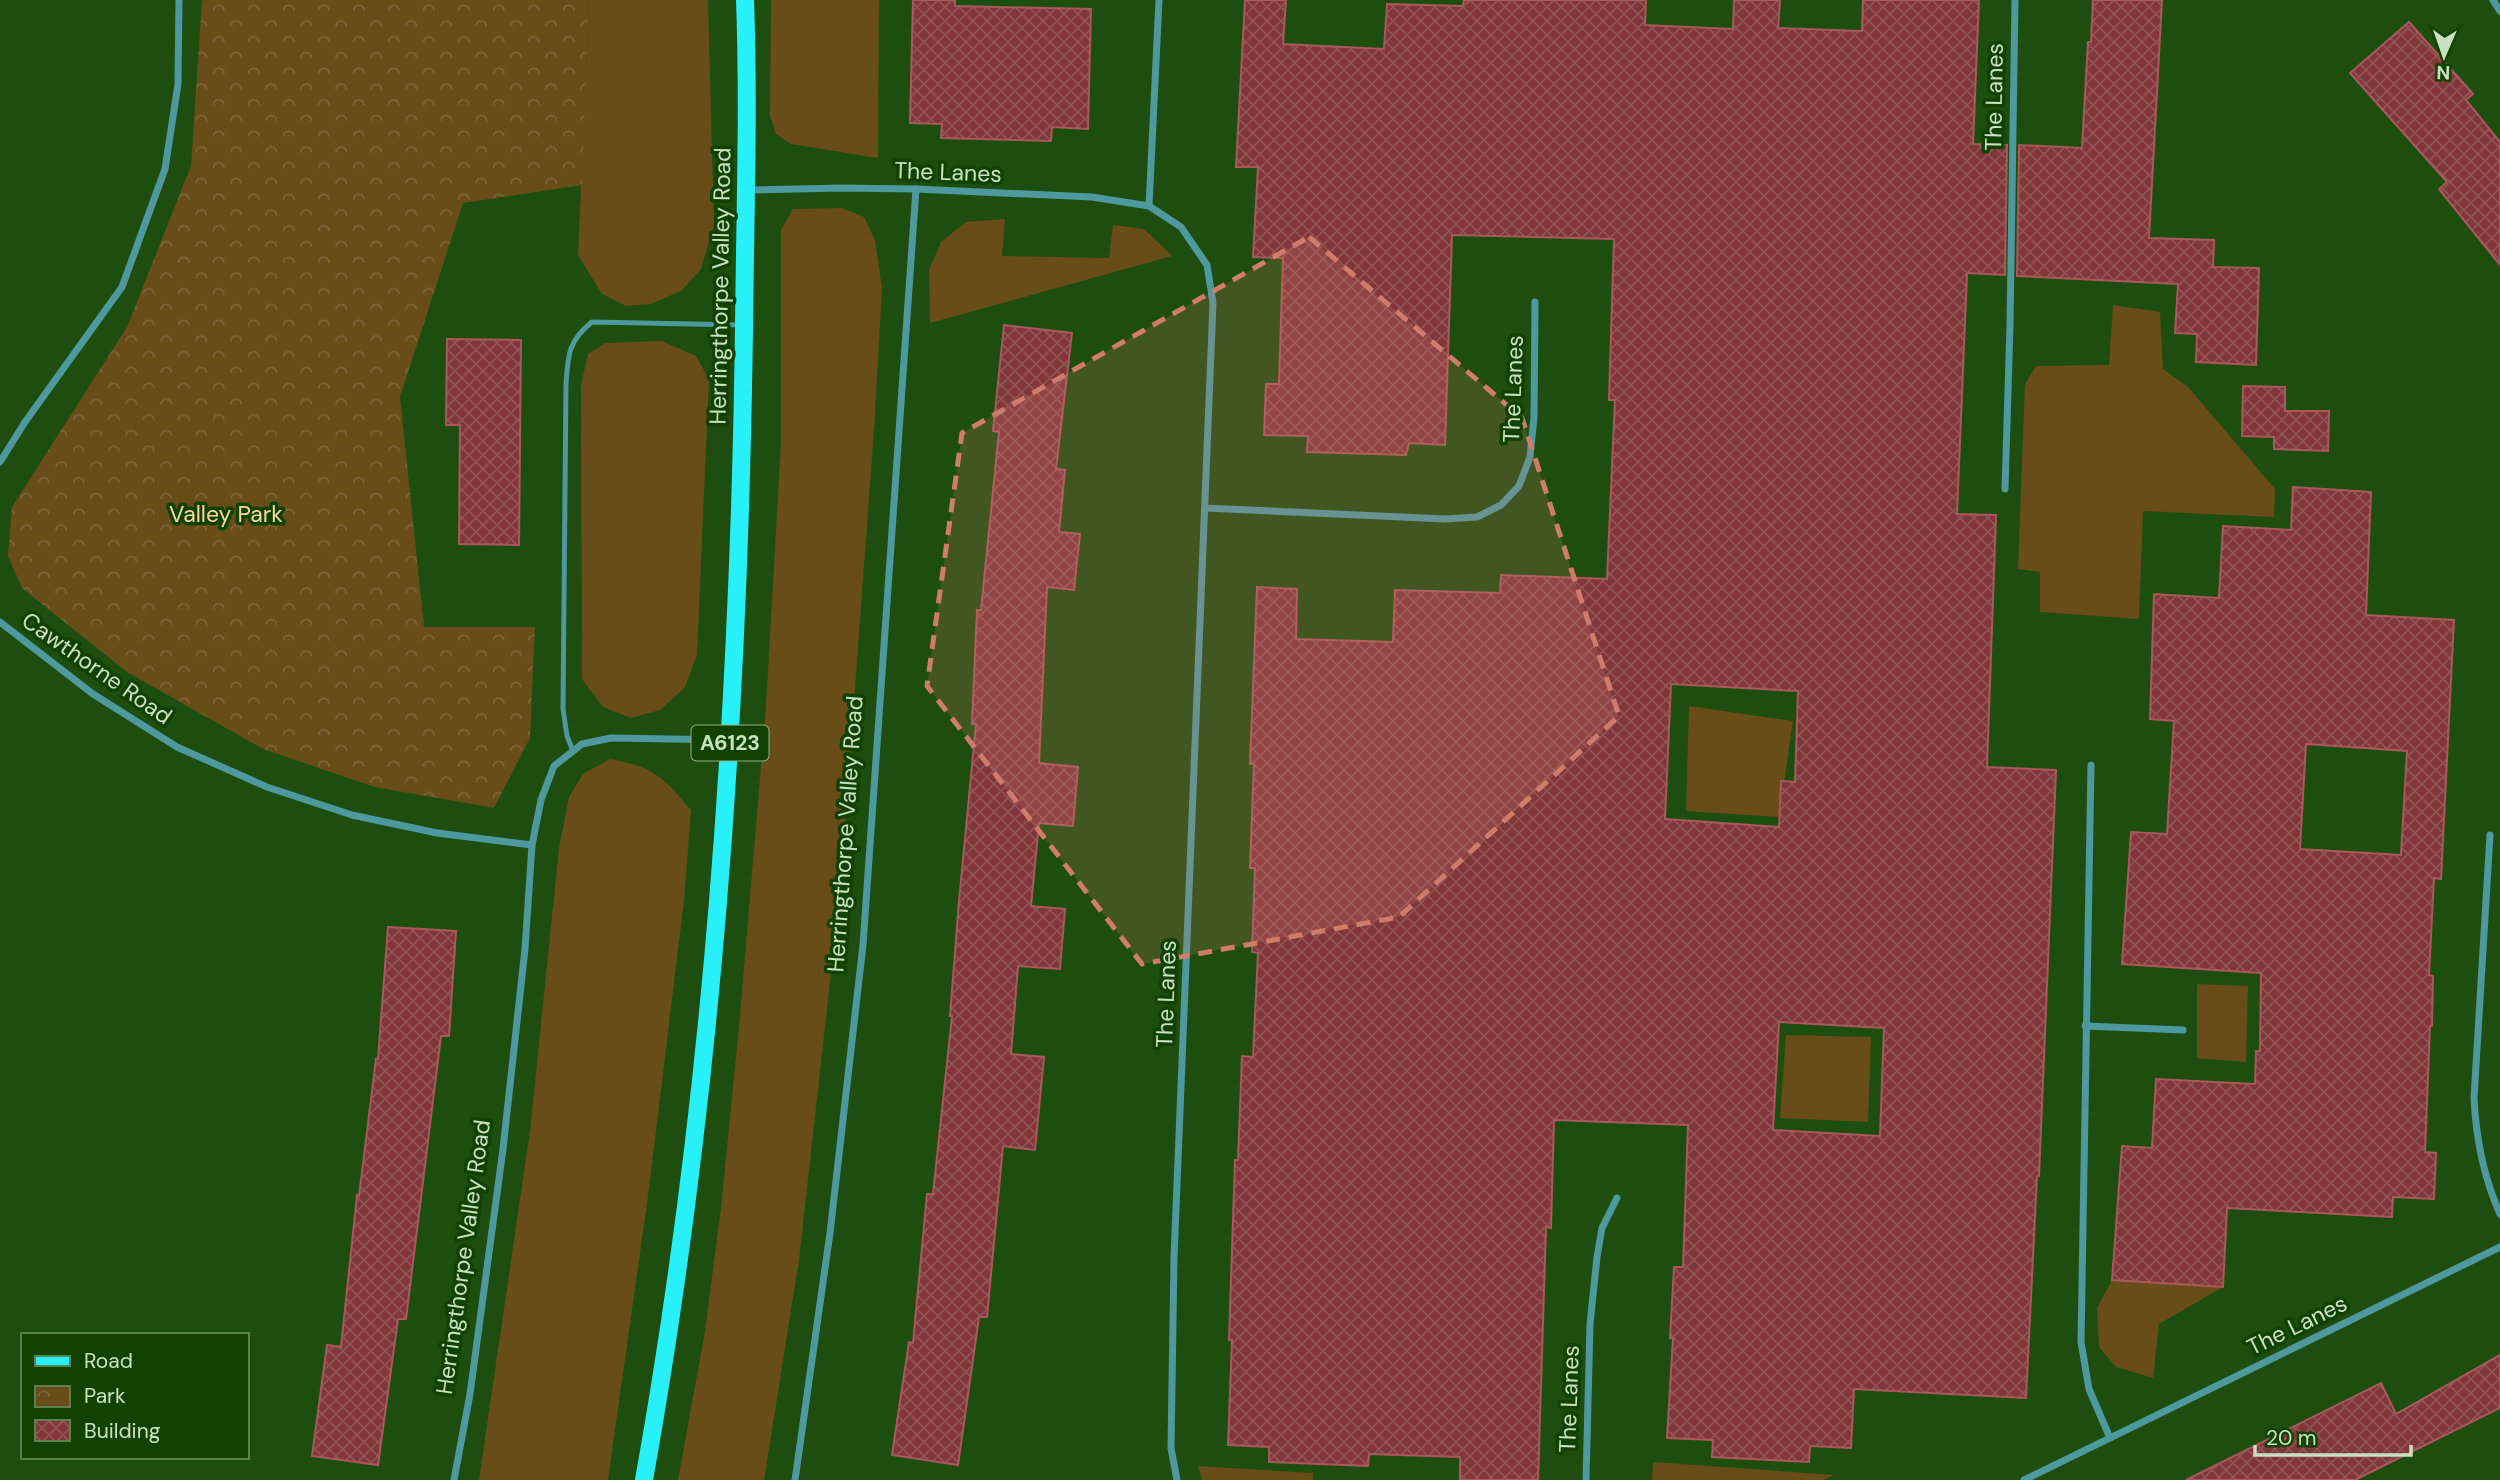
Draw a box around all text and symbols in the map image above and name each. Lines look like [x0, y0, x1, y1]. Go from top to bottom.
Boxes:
north arrow [2409, 21, 2479, 91]
street label: The Lanes [1978, 43, 2010, 151]
text: N [2436, 60, 2451, 85]
street label: Herringthorpe Valley Road [703, 147, 737, 425]
street label: The Lanes [894, 155, 1002, 189]
street label: The Lanes [1496, 335, 1530, 443]
park label: Valley Park [169, 499, 283, 529]
street label: Cawthorne Road [16, 605, 178, 731]
street label: Herringthorpe Valley Road [820, 695, 870, 973]
road number: A6123 [692, 726, 768, 760]
street label: The Lanes [1149, 940, 1183, 1048]
street label: Herringthorpe Valley Road [429, 1118, 497, 1396]
street label: The Lanes [2242, 1288, 2352, 1362]
legend [21, 1333, 248, 1459]
street label: The Lanes [1552, 1345, 1586, 1453]
text: Road [84, 1347, 133, 1375]
text: Park [84, 1382, 126, 1410]
scale bar [2255, 1414, 2411, 1458]
text: Building [84, 1417, 161, 1445]
text: 20 m [2266, 1424, 2317, 1452]

